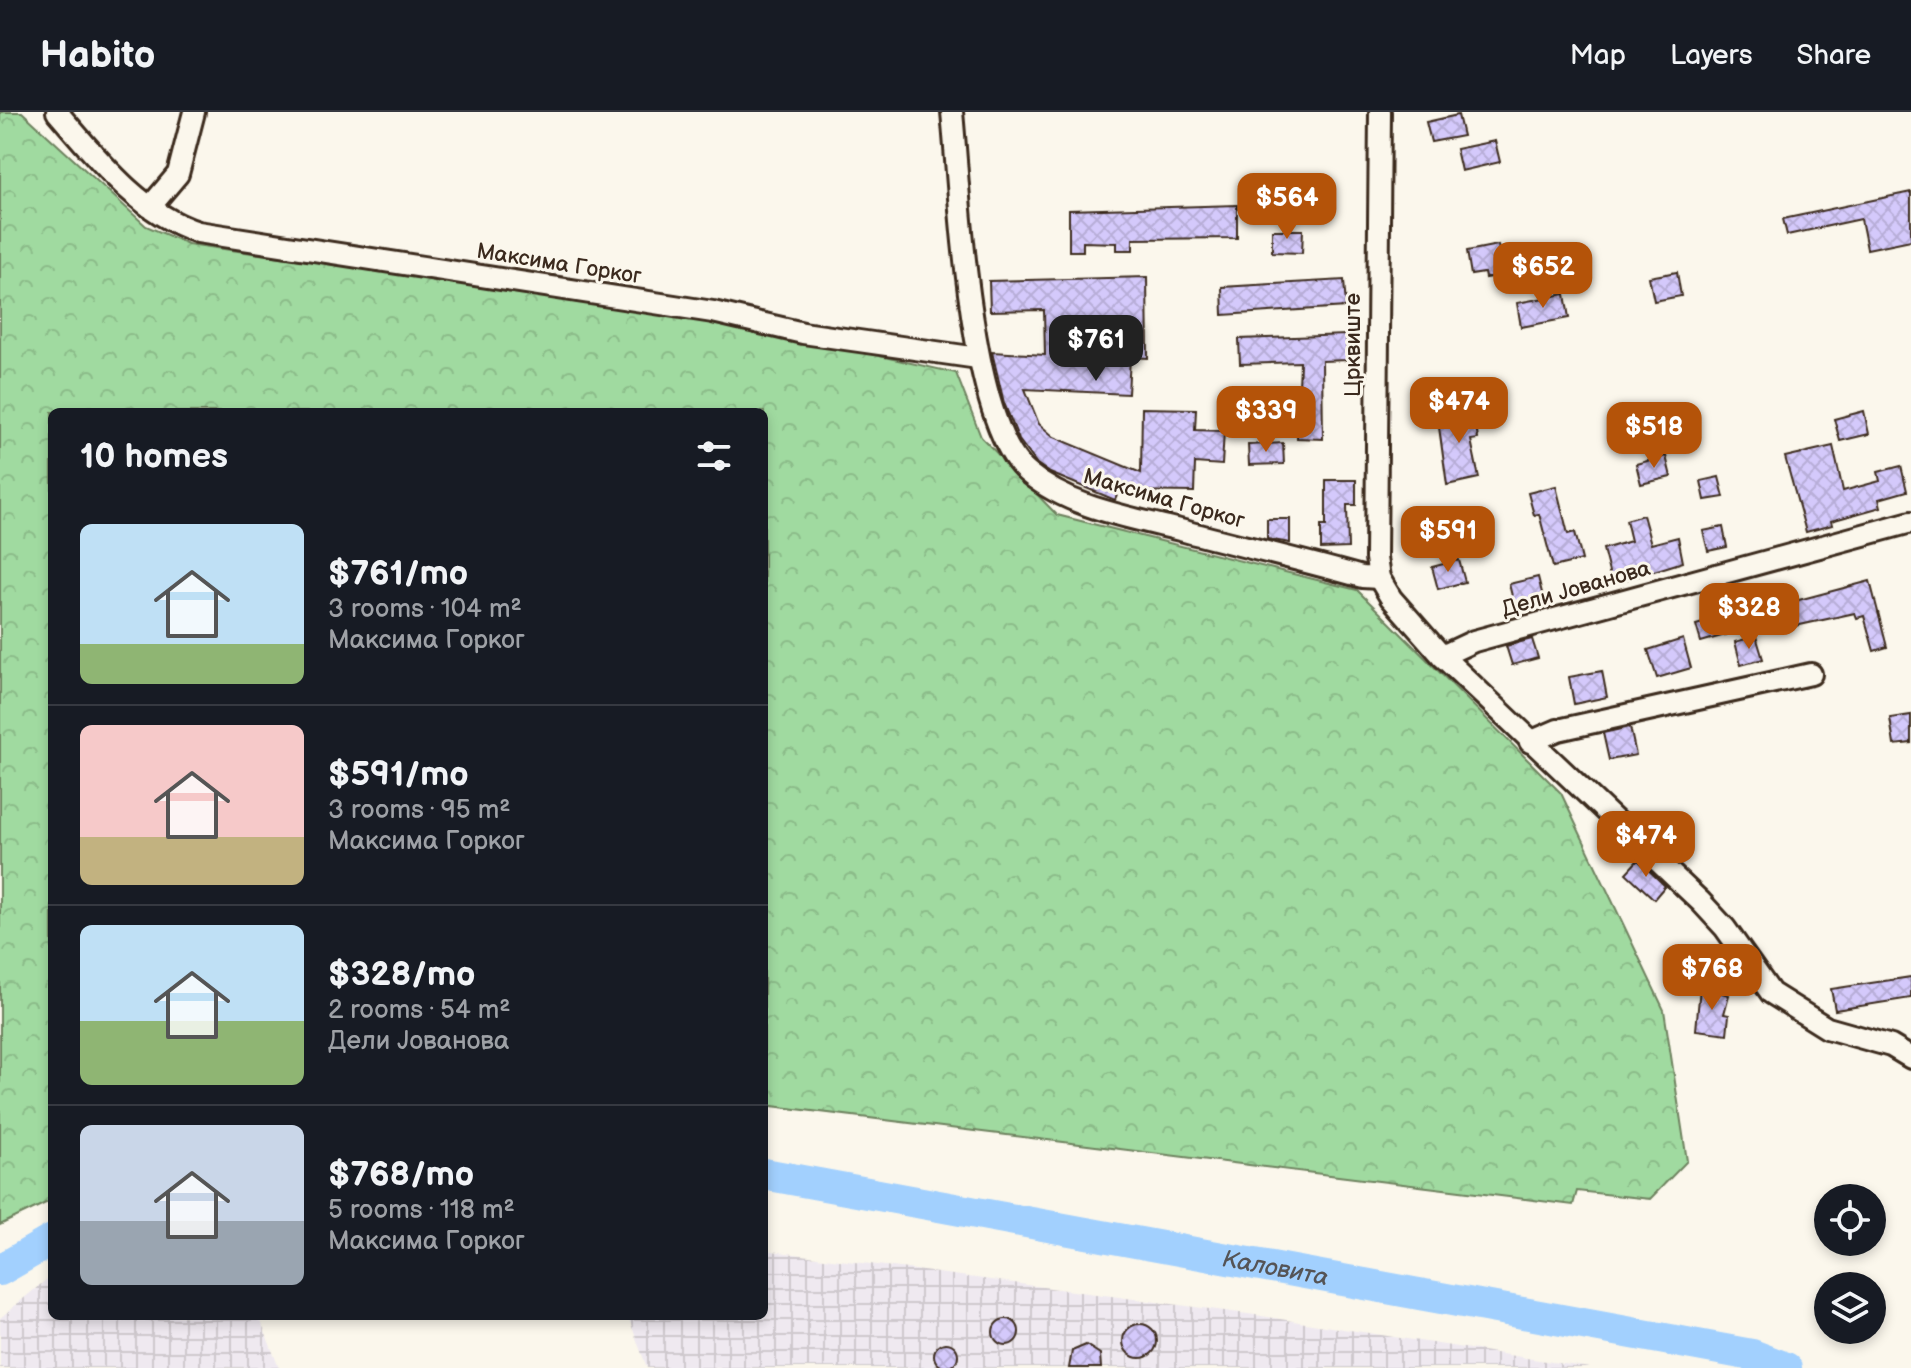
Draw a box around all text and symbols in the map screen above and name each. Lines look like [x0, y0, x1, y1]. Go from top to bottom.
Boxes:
text: Habito [40, 33, 155, 78]
text: Map [1570, 39, 1626, 72]
text: Layers [1670, 39, 1753, 72]
text: Share [1797, 39, 1871, 72]
pin: $564 [1240, 173, 1334, 241]
text: $564 [1255, 183, 1319, 214]
street label: Максима Горког [475, 238, 644, 290]
pin: $652 [1496, 242, 1590, 310]
text: $652 [1511, 252, 1575, 283]
street label: Црквиште [1340, 293, 1367, 397]
pin: $761 [1049, 315, 1143, 383]
text: $761 [1067, 325, 1125, 356]
pin: $474 [1412, 377, 1506, 445]
pin: $339 [1219, 386, 1313, 454]
text: $474 [1428, 387, 1490, 418]
text: $339 [1235, 396, 1297, 427]
pin: $518 [1607, 402, 1701, 470]
text: $518 [1625, 412, 1683, 443]
icon: filters [692, 434, 736, 478]
text: 10 homes [80, 436, 228, 477]
street label: Максима Горког [1080, 463, 1248, 535]
pin: $591 [1401, 506, 1495, 574]
text: $591 [1419, 516, 1477, 547]
text: $761/mo [328, 553, 468, 594]
street label: Дели Јованова [1499, 555, 1653, 623]
icon: home [144, 556, 240, 652]
pin: $328 [1702, 583, 1796, 651]
text: $328 [1717, 593, 1781, 624]
text: 3 rooms · 104 m² [328, 594, 522, 625]
text: Максима Горког [328, 625, 525, 656]
text: $591/mo [328, 754, 469, 795]
icon: home [144, 757, 240, 853]
text: 3 rooms · 95 m² [328, 795, 510, 826]
pin: $474 [1599, 811, 1693, 879]
text: $474 [1615, 821, 1677, 852]
text: Максима Горког [328, 826, 525, 857]
pin: $768 [1665, 944, 1759, 1012]
text: $328/mo [328, 954, 475, 995]
text: $768 [1681, 954, 1743, 985]
icon: home [144, 957, 240, 1053]
text: 2 rooms · 54 m² [328, 995, 511, 1026]
text: Дели Јованова [328, 1026, 509, 1057]
text: $768/mo [328, 1154, 474, 1195]
icon: home [144, 1157, 240, 1253]
map controls [1814, 1184, 1886, 1344]
button: locate [1814, 1184, 1886, 1256]
text: 5 rooms · 118 m² [328, 1195, 515, 1226]
text: Максима Горког [328, 1226, 525, 1257]
water label: Каловита [1220, 1244, 1331, 1292]
button: layers [1814, 1272, 1886, 1344]

